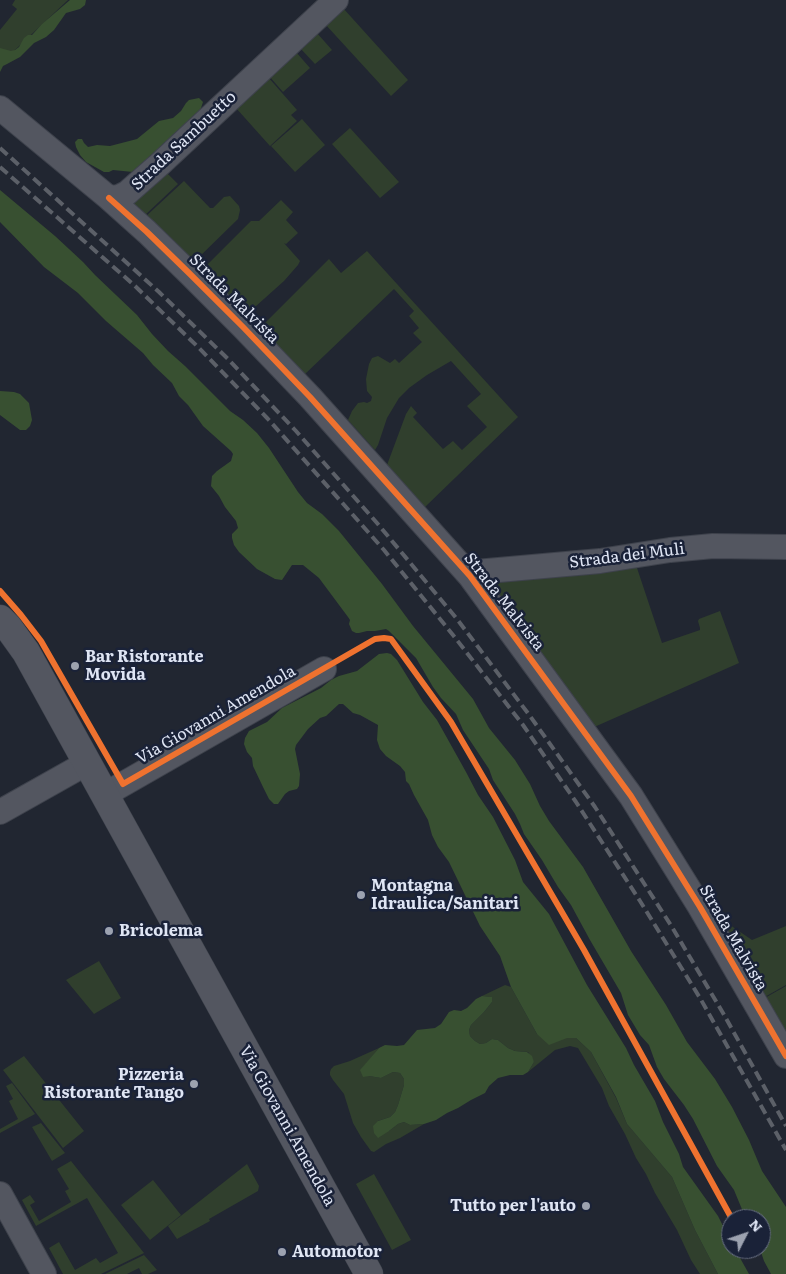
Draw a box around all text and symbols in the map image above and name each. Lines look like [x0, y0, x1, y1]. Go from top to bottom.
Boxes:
street label: Strada Sambuetto [128, 88, 240, 194]
street label: Strada Malvista [185, 250, 283, 348]
street label: Strada dei Muli [568, 539, 686, 573]
street label: Strada Malvista [460, 549, 548, 655]
place label: Bar Ristorante Movida [85, 647, 204, 685]
marker: Bar Ristorante Movida [69, 660, 81, 672]
street label: Via Giovanni Amendola [133, 662, 299, 768]
place label: Montagna Idraulica/Sanitari [371, 876, 519, 914]
street label: Strada Malvista [695, 882, 771, 994]
marker: Montagna Idraulica/Sanitari [355, 889, 367, 901]
place label: Bricolema [119, 921, 203, 941]
marker: Bricolema [103, 925, 115, 937]
street label: Via Giovanni Amendola [235, 1042, 339, 1210]
place label: Pizzeria Ristorante Tango [44, 1065, 184, 1103]
marker: Pizzeria Ristorante Tango [188, 1078, 200, 1090]
place label: Tutto per l'auto [450, 1196, 576, 1216]
marker: Tutto per l'auto [580, 1200, 592, 1212]
north arrow [721, 1209, 771, 1259]
text: N [745, 1214, 768, 1236]
place label: Automotor [292, 1242, 382, 1262]
marker: Automotor [276, 1246, 288, 1258]

